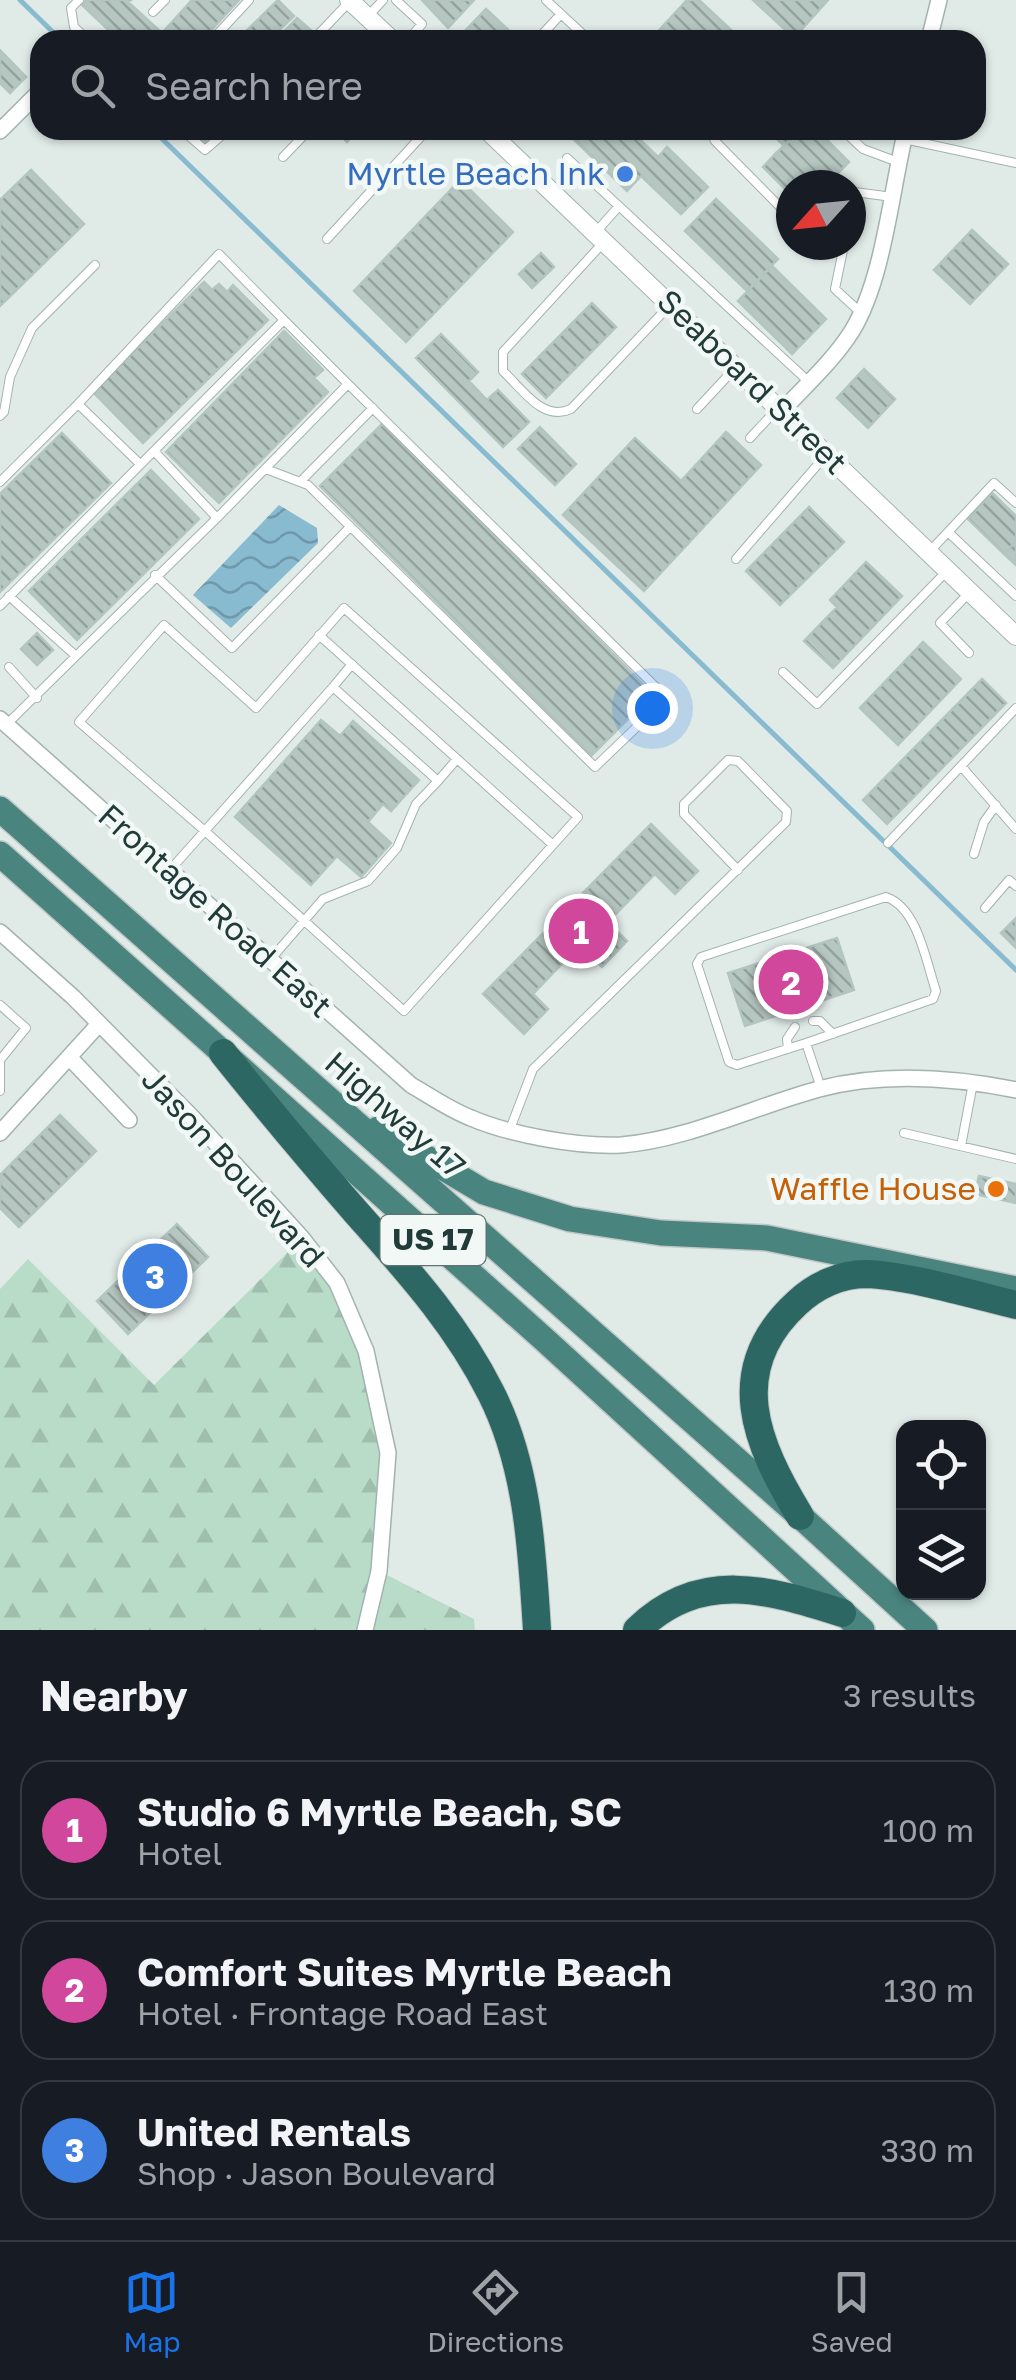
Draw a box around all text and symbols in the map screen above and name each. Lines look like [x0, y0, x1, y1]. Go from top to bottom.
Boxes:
search box [30, 30, 986, 140]
icon: search [65, 58, 120, 113]
text: Search here [145, 63, 363, 108]
place label: Myrtle Beach Ink [346, 154, 605, 192]
marker: Myrtle Beach Ink [614, 163, 636, 185]
north arrow [776, 170, 866, 260]
street label: Seaboard Street [650, 281, 855, 481]
your location [627, 683, 678, 734]
street label: Frontage Road East [91, 796, 340, 1025]
pin: 1 [548, 894, 614, 968]
pin: 2 [758, 944, 824, 1020]
street label: Highway 17 [318, 1043, 473, 1185]
street label: Jason Boulevard [135, 1060, 333, 1275]
place label: Waffle House [770, 1169, 976, 1207]
marker: Waffle House [985, 1178, 1007, 1200]
road number: US 17 [380, 1215, 486, 1265]
pin: 3 [122, 1238, 188, 1314]
map controls [896, 1420, 986, 1600]
button: locate [896, 1420, 986, 1510]
button: layers [896, 1510, 986, 1600]
text: Nearby [40, 1670, 188, 1720]
text: 3 results [843, 1676, 976, 1714]
text: Studio 6 Myrtle Beach, SC [137, 1789, 622, 1834]
text: 1 [66, 1811, 83, 1849]
text: 100 m [882, 1811, 974, 1849]
text: Hotel [137, 1834, 222, 1872]
text: Comfort Suites Myrtle Beach [137, 1949, 672, 1994]
text: 2 [65, 1971, 84, 2009]
text: 130 m [884, 1971, 974, 2009]
text: Hotel · Frontage Road East [137, 1994, 548, 2032]
text: United Rentals [137, 2109, 411, 2154]
text: 3 [65, 2131, 84, 2169]
text: 330 m [880, 2131, 974, 2169]
text: Shop · Jason Boulevard [137, 2154, 496, 2192]
tab: Map [123, 2265, 181, 2358]
tab: Directions [427, 2265, 564, 2358]
tab: Saved [811, 2265, 893, 2358]

